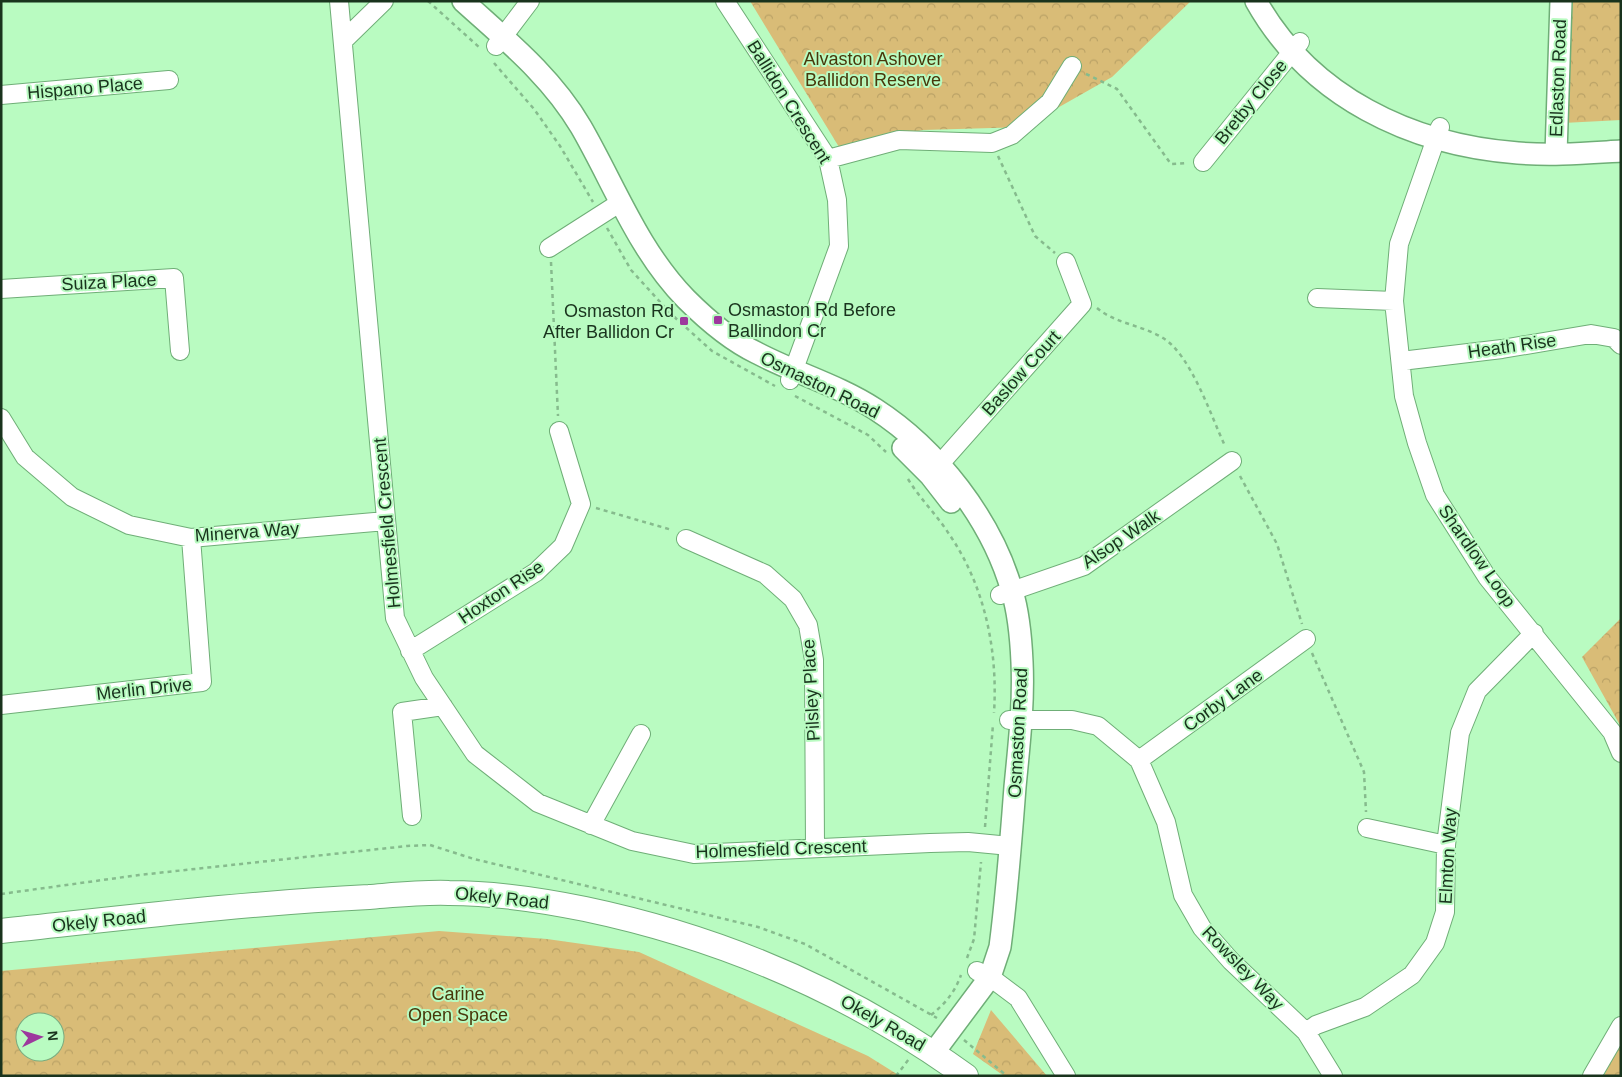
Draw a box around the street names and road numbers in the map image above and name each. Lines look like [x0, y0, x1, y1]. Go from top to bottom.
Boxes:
street label: Edlaston Road [1546, 19, 1570, 137]
street label: Ballidon Crescent [743, 37, 835, 167]
street label: Bretby Close [1211, 56, 1291, 148]
street label: Hispano Place [26, 73, 144, 103]
street label: Suiza Place [61, 270, 157, 294]
street label: Baslow Court [978, 327, 1064, 419]
street label: Heath Rise [1467, 330, 1557, 362]
street label: Osmaston Road [757, 348, 883, 422]
street label: Holmesfield Crescent [370, 437, 404, 609]
street label: Shardlow Loop [1434, 501, 1520, 611]
street label: Alsop Walk [1078, 505, 1164, 572]
street label: Minerva Way [194, 518, 300, 546]
street label: Hoxton Rise [455, 556, 547, 628]
street label: Pilsley Place [798, 639, 824, 741]
street label: Corby Lane [1179, 665, 1267, 735]
street label: Osmaston Road [1005, 668, 1031, 798]
street label: Merlin Drive [95, 674, 193, 704]
street label: Elmton Way [1435, 807, 1461, 905]
street label: Holmesfield Crescent [695, 836, 867, 862]
street label: Okely Road [454, 883, 550, 913]
street label: Okely Road [51, 906, 147, 936]
street label: Rowsley Way [1198, 922, 1288, 1014]
street label: Okely Road [837, 991, 929, 1055]

